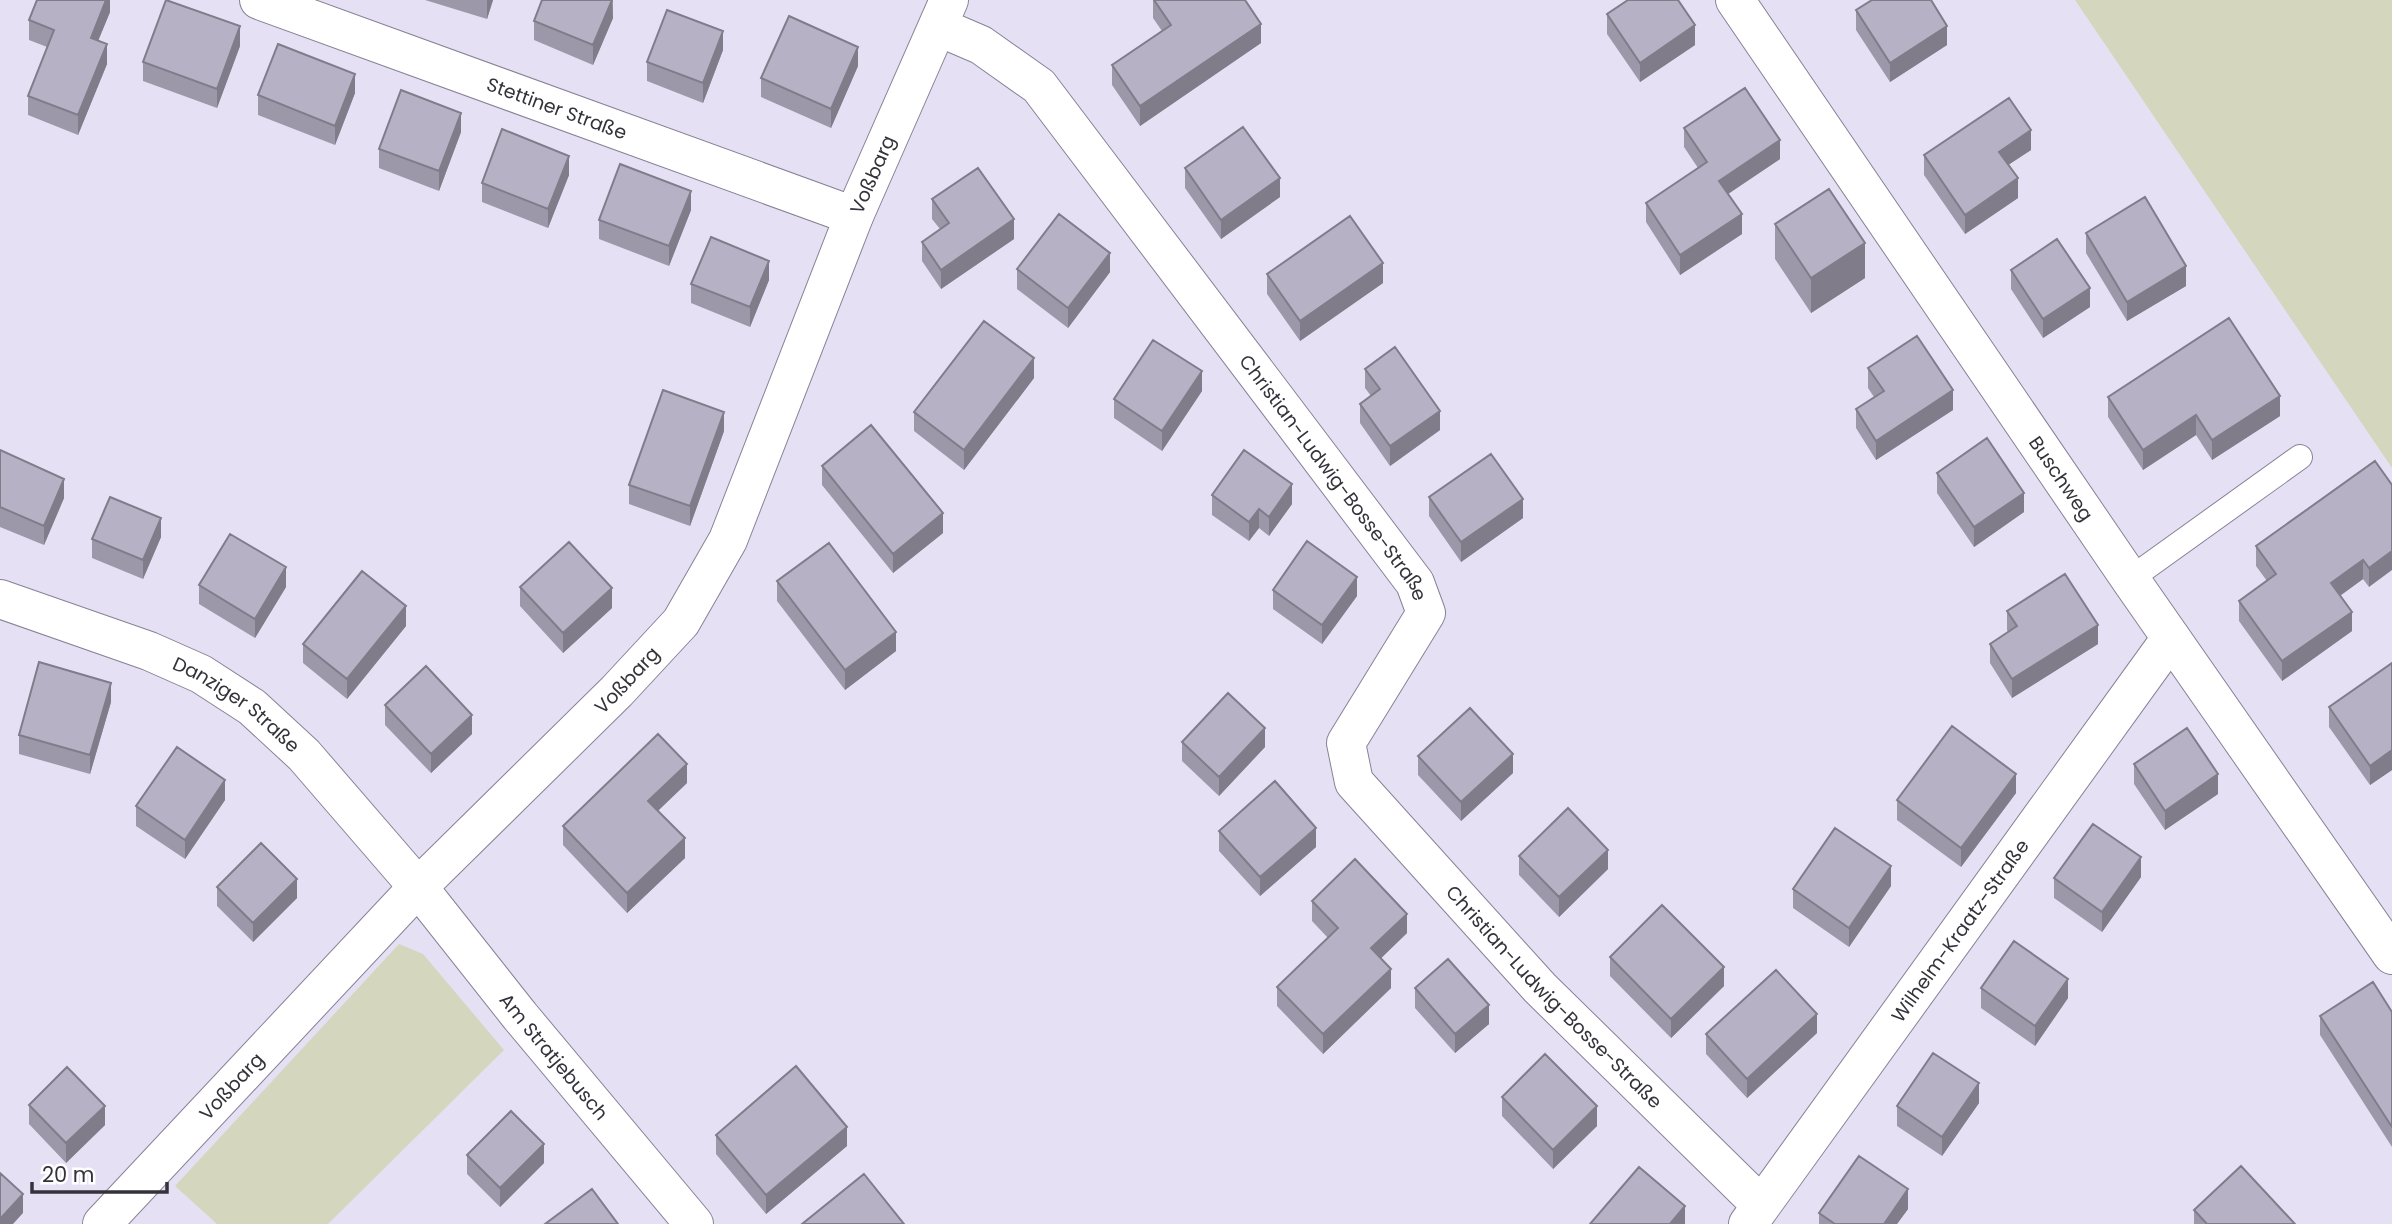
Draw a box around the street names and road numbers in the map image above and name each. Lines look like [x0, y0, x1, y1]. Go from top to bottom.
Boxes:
street label: Stettiner Straße [483, 70, 631, 146]
street label: Voßbarg [843, 131, 901, 218]
street label: Christian-Ludwig-Bosse-Straße [1233, 349, 1434, 604]
street label: Buschweg [2023, 430, 2100, 526]
street label: Voßbarg [588, 640, 665, 720]
street label: Danziger Straße [169, 650, 306, 758]
street label: Wilhelm-Kraatz-Straße [1885, 834, 2035, 1027]
street label: Christian-Ludwig-Bosse-Straße [1440, 879, 1668, 1114]
street label: Am Stratjebusch [493, 987, 615, 1126]
street label: Voßbarg [193, 1046, 270, 1126]

